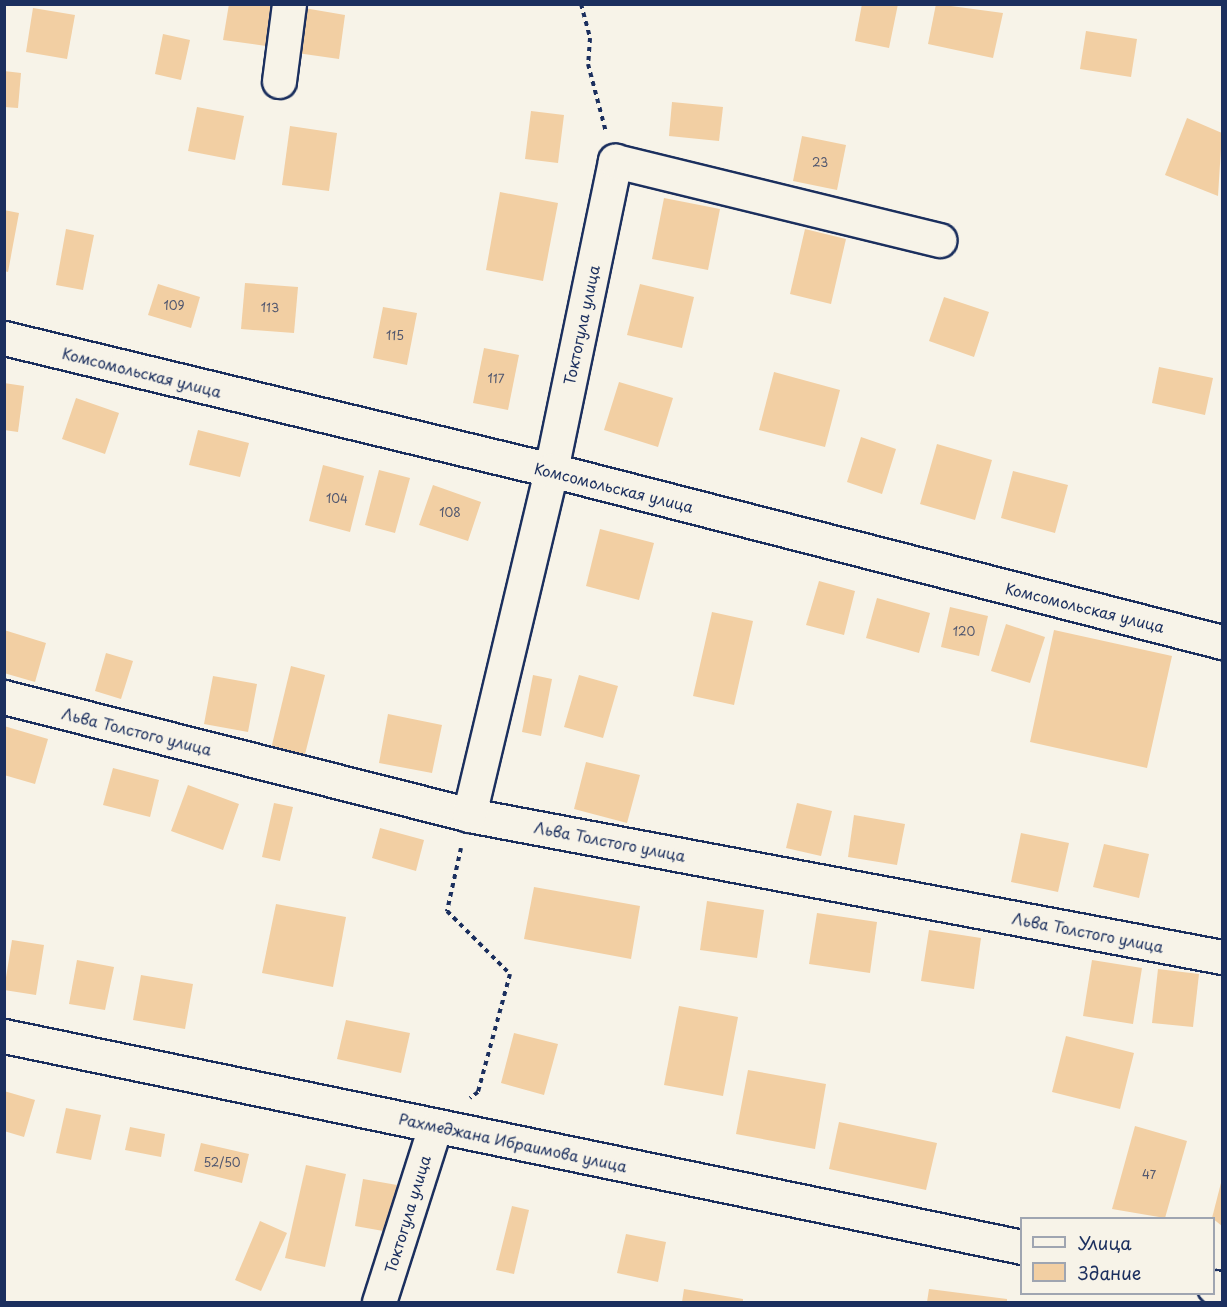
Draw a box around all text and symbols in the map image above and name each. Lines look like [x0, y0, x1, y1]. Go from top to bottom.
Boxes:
house number: 23 [812, 156, 828, 170]
street label: Токтогула улица [559, 263, 603, 387]
house number: 109 [163, 299, 185, 313]
house number: 113 [261, 301, 279, 315]
house number: 115 [386, 329, 404, 343]
street label: Комсомольская улица [60, 343, 224, 401]
house number: 117 [488, 372, 504, 386]
street label: Комсомольская улица [532, 458, 696, 516]
house number: 104 [326, 492, 348, 506]
house number: 108 [439, 506, 461, 520]
street label: Комсомольская улица [1003, 578, 1167, 636]
house number: 120 [953, 625, 975, 639]
street label: Льва Толстого улица [60, 704, 214, 758]
street label: Льва Толстого улица [532, 817, 688, 865]
street label: Льва Толстого улица [1010, 908, 1166, 956]
street label: Рахмеджана Ибраимова улица [396, 1109, 630, 1175]
street label: Токтогула улица [380, 1153, 434, 1275]
house number: 52/50 [203, 1156, 241, 1170]
house number: 47 [1142, 1168, 1156, 1182]
legend [1020, 1217, 1215, 1295]
text: Улица [1078, 1229, 1132, 1256]
text: Здание [1078, 1259, 1141, 1286]

